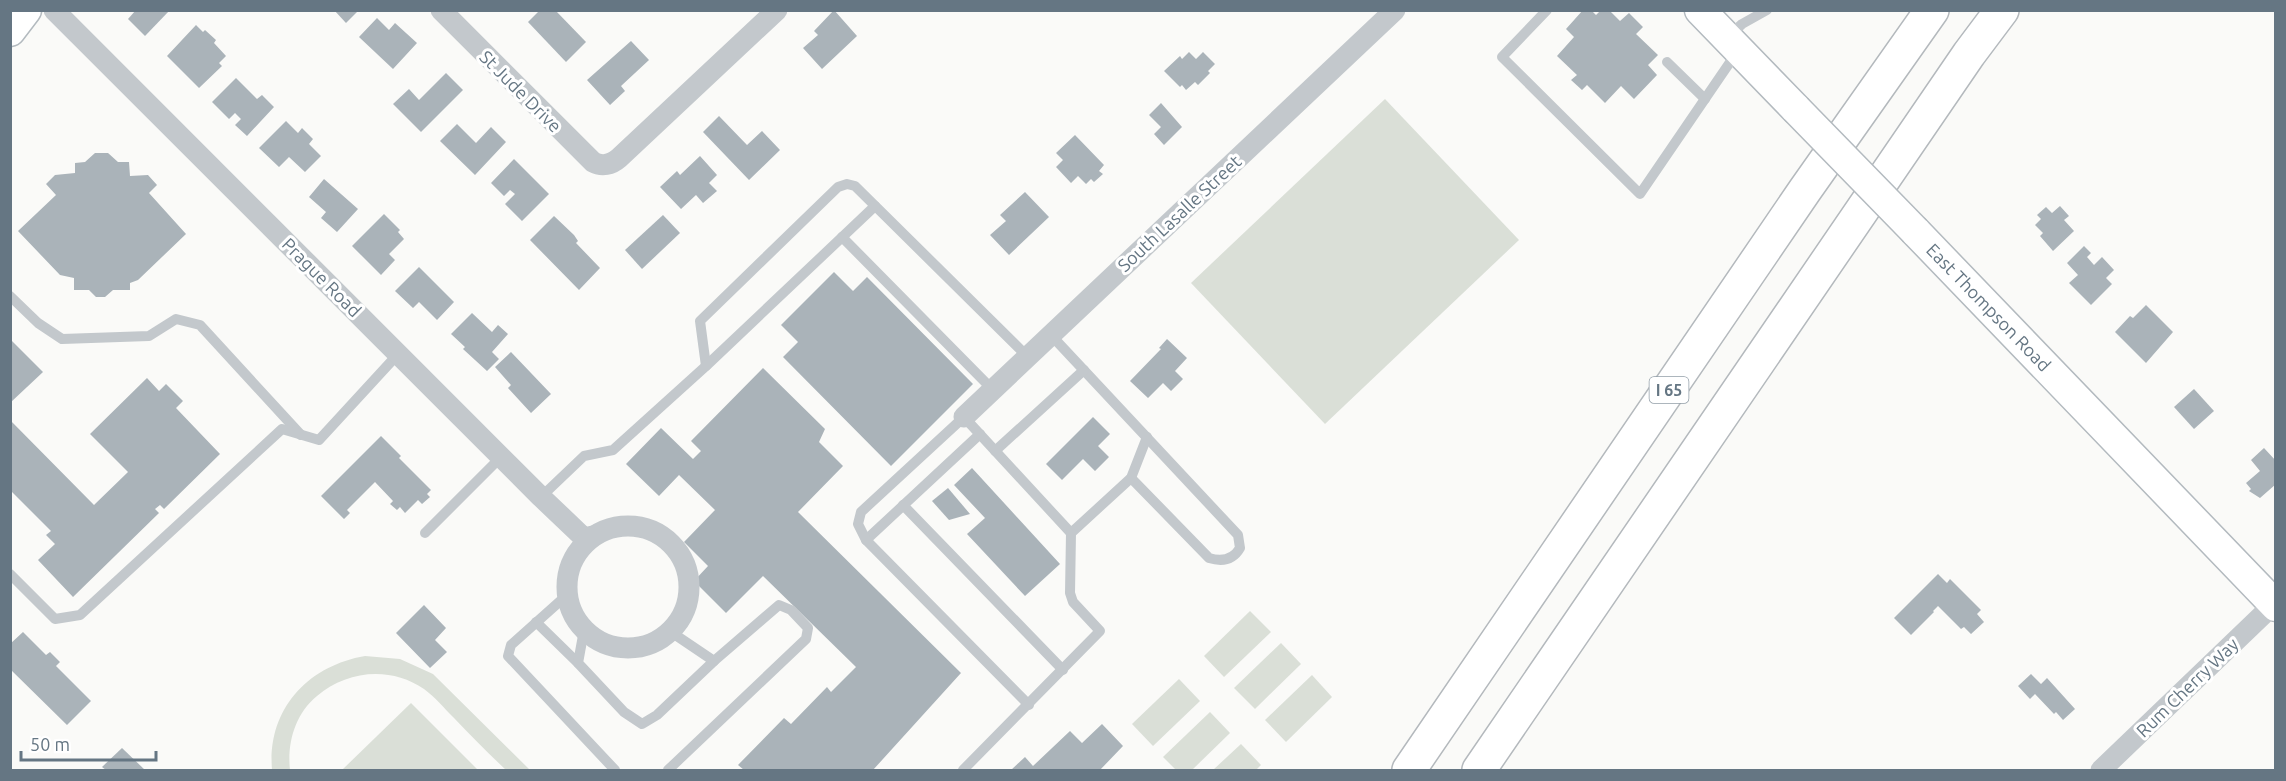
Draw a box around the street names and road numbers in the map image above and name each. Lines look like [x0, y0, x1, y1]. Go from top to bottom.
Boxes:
street label: St Jude Drive [476, 46, 566, 136]
street label: South Lasalle Street [1113, 151, 1245, 275]
street label: Prague Road [279, 234, 365, 320]
street label: East Thompson Road [1923, 239, 2055, 375]
road number: I 65 [1650, 377, 1688, 403]
street label: Rum Cherry Way [2132, 633, 2242, 741]

